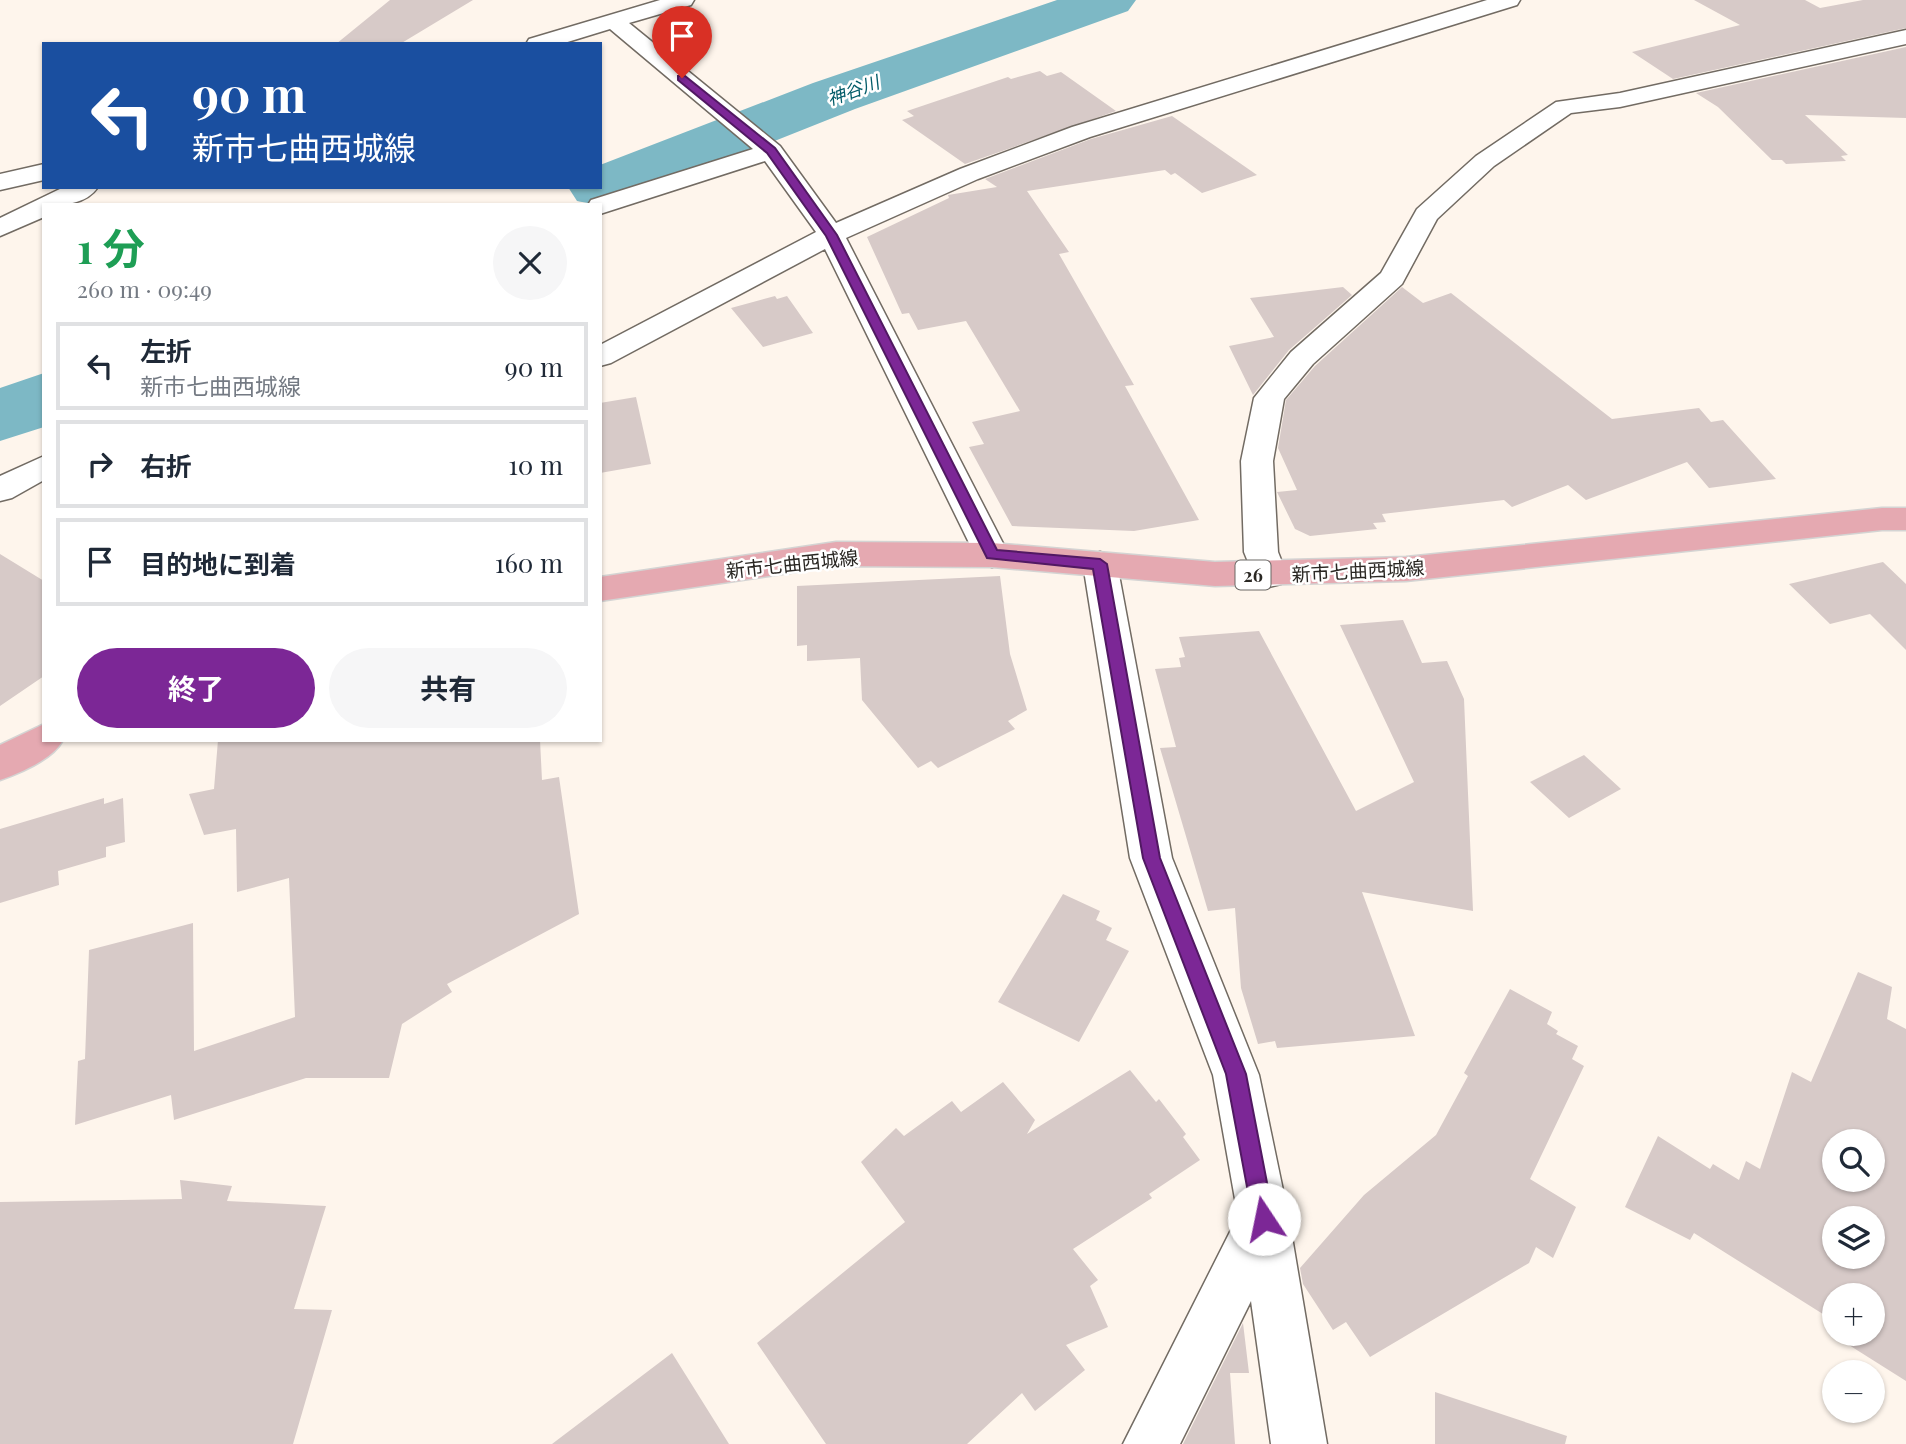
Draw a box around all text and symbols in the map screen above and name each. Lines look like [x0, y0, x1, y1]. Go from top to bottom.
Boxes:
pin [652, 6, 712, 78]
icon: arrive [663, 17, 701, 55]
text: 90 m [192, 60, 306, 125]
water label: 神谷川 [824, 69, 884, 111]
icon: left [77, 70, 168, 161]
text: 新市七曲西城線 [192, 125, 416, 168]
text: 1 分 [77, 219, 145, 275]
button: close [493, 226, 567, 300]
text: 260 m · 09:49 [77, 273, 212, 304]
text: 左折 [140, 333, 192, 368]
icon: left [81, 347, 119, 385]
text: 90 m [505, 349, 563, 384]
text: 新市七曲西城線 [140, 370, 301, 401]
icon: right [81, 445, 119, 483]
text: 10 m [508, 447, 563, 482]
text: 右折 [140, 448, 192, 483]
icon: arrive [81, 543, 119, 581]
street label: 新市七曲西城線 [724, 543, 860, 583]
text: 160 m [495, 545, 563, 580]
text: 目的地に到着 [140, 546, 296, 581]
street label: 新市七曲西城線 [1291, 554, 1425, 586]
road number: 26 [1236, 560, 1270, 590]
button: 終了 [77, 648, 315, 728]
button: 共有 [329, 648, 567, 728]
map controls [1822, 1129, 1885, 1423]
button: search [1822, 1129, 1885, 1192]
position arrow [1227, 1182, 1301, 1256]
button: layers [1822, 1206, 1885, 1269]
button: + [1822, 1283, 1885, 1346]
button: − [1822, 1360, 1885, 1423]

